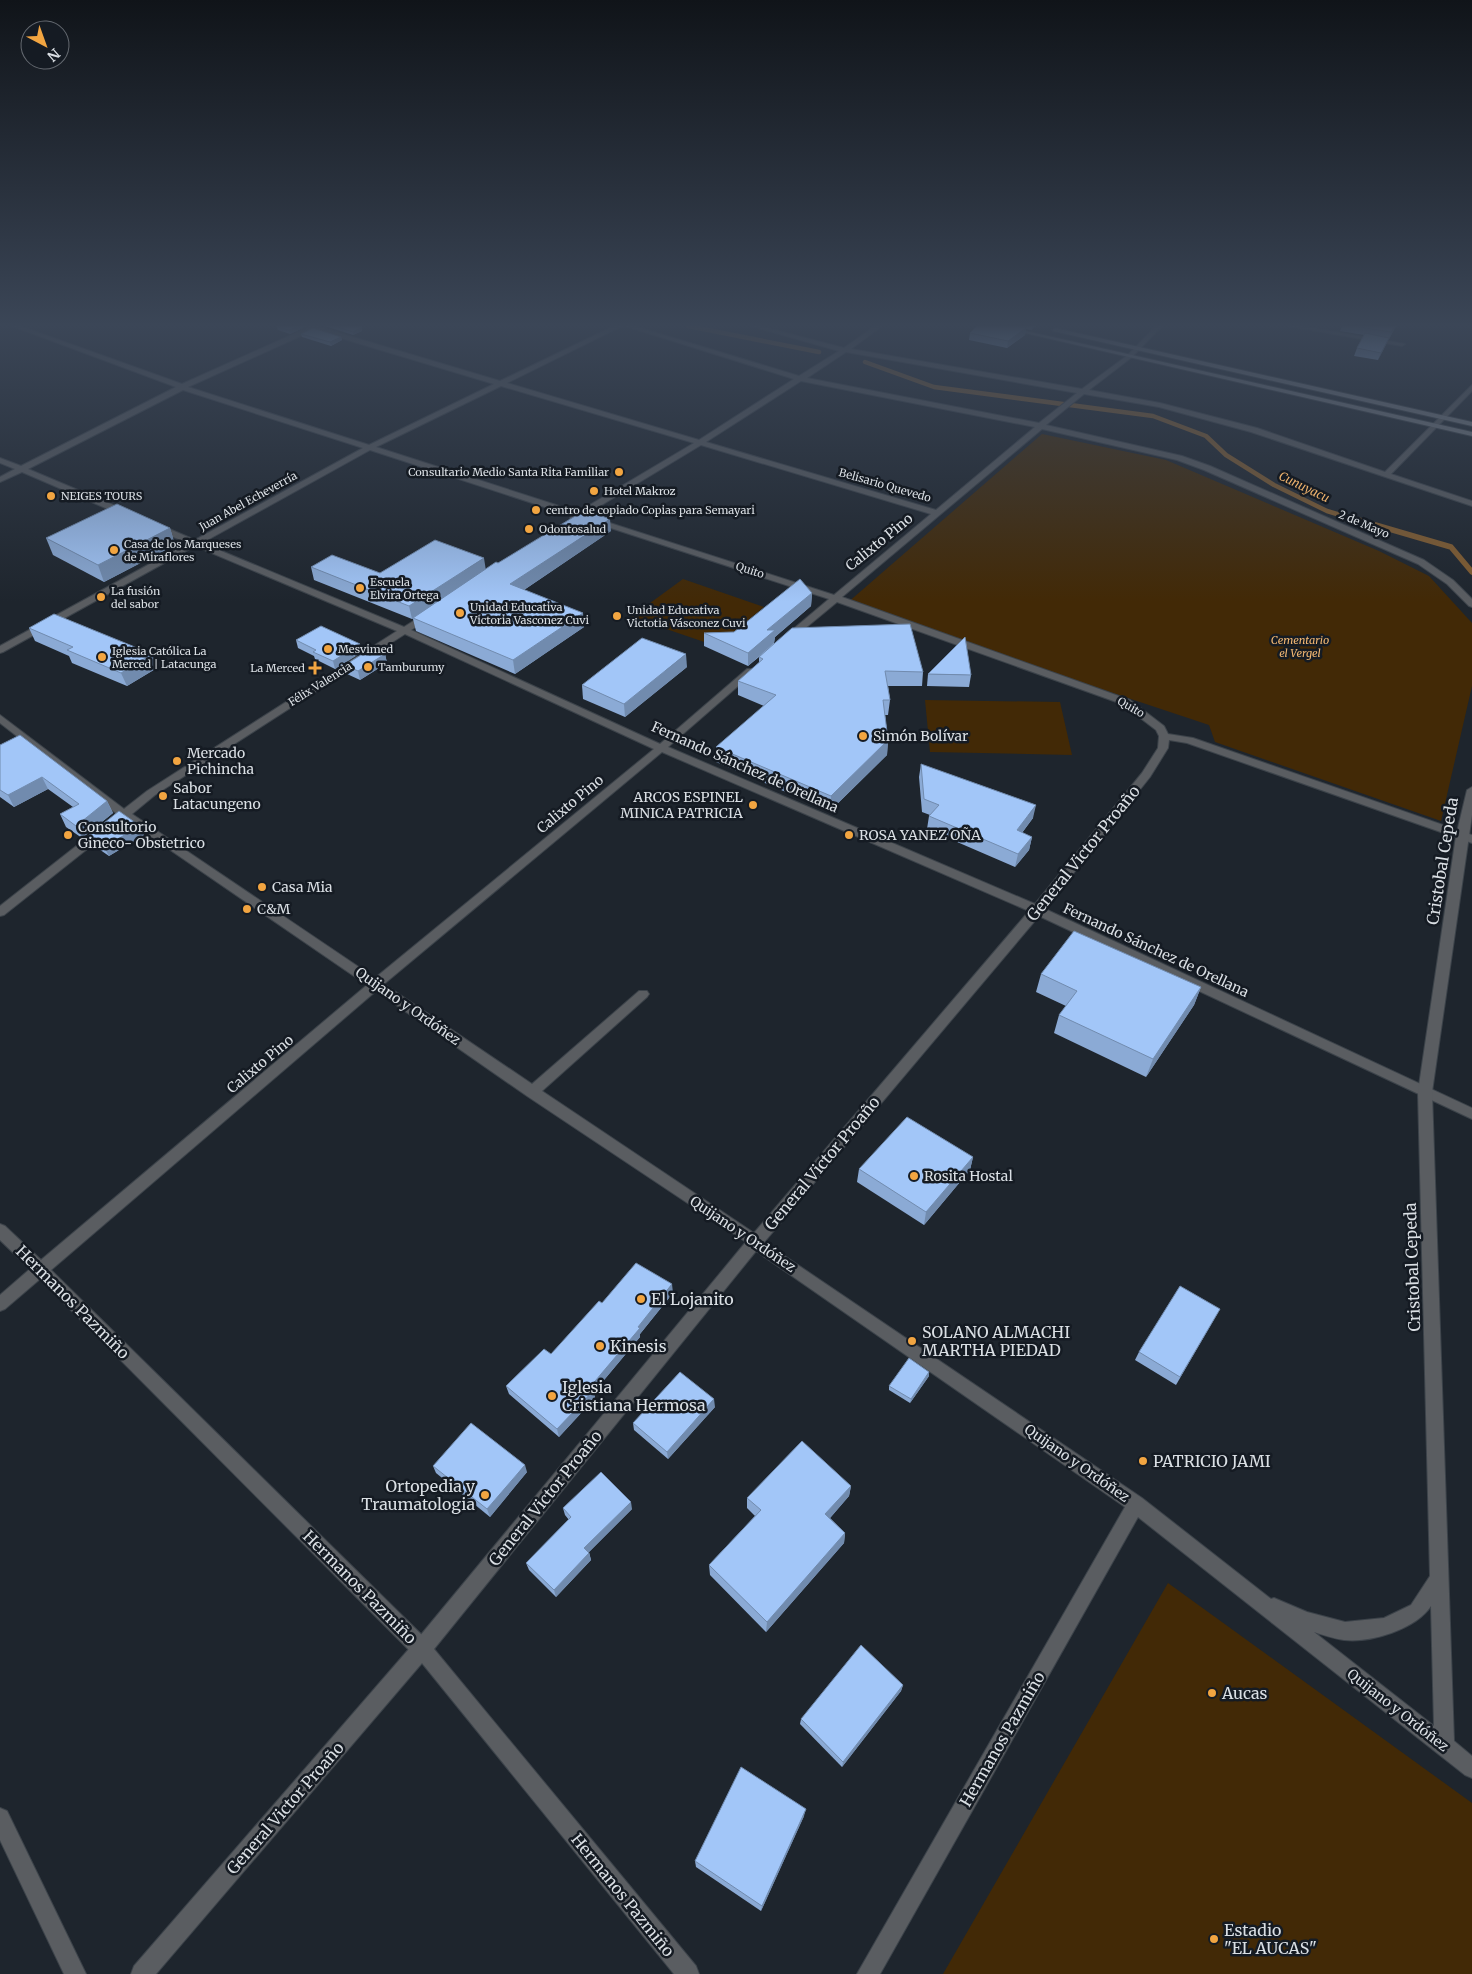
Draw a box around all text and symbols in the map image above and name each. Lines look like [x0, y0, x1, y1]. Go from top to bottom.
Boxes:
north arrow [20, 20, 70, 70]
text: N [43, 44, 64, 65]
place label: Consultario Medio Santa Rita Familiar [408, 465, 609, 479]
street label: Belisario Quevedo [837, 465, 933, 505]
marker: Consultario Medio Santa Rita Familiar [613, 466, 625, 478]
street label: Juan Abel Echeverría [196, 468, 299, 534]
water label: Cunuyacu [1276, 468, 1332, 505]
place label: Hotel Makroz [604, 484, 676, 498]
marker: Hotel Makroz [588, 485, 600, 497]
place label: NEIGES TOURS [61, 489, 143, 503]
marker: NEIGES TOURS [45, 490, 57, 502]
place label: centro de copiado Copias para Semayari [546, 503, 755, 517]
marker: centro de copiado Copias para Semayari [530, 504, 542, 516]
street label: 2 de Mayo [1337, 507, 1392, 541]
street label: Calixto Pino [842, 509, 916, 575]
place label: Odontosalud [539, 522, 607, 536]
marker: Odontosalud [523, 523, 535, 535]
place label: Casa de los Marqueses de Miraflores [124, 537, 241, 564]
marker: Casa de los Marqueses de Miraflores [108, 544, 120, 556]
street label: Quito [734, 559, 766, 581]
place label: Escuela Elvira Ortega [370, 575, 439, 602]
marker: Escuela Elvira Ortega [354, 582, 366, 594]
place label: La fusión del sabor [111, 584, 161, 611]
marker: La fusión del sabor [95, 591, 107, 603]
place label: Unidad Educativa Victoria Vasconez Cuvi [469, 600, 589, 627]
place label: Unidad Educativa Victotia Vásconez Cuvi [626, 603, 746, 630]
marker: Unidad Educativa Victoria Vasconez Cuvi [454, 607, 466, 619]
marker: Unidad Educativa Victotia Vásconez Cuvi [611, 610, 623, 622]
park label: Cementario el Vergel [1271, 633, 1329, 660]
place label: Mesvimed [338, 642, 394, 656]
marker: Mesvimed [322, 643, 334, 655]
place label: Iglesia Católica La Merced | Latacunga [112, 644, 217, 671]
marker: Iglesia Católica La Merced | Latacunga [96, 651, 108, 663]
street label: Félix Valencia [286, 659, 354, 709]
place label: Tamburumy [378, 660, 445, 674]
place label: La Merced [250, 661, 305, 675]
marker: Tamburumy [362, 661, 374, 673]
marker: La Merced [309, 662, 321, 674]
street label: Quito [1115, 694, 1148, 721]
street label: Fernando Sánchez de Orellana [649, 718, 842, 817]
place label: Simón Bolívar [873, 727, 968, 745]
marker: Simón Bolívar [857, 730, 869, 742]
place label: Mercado Pichincha [187, 744, 254, 778]
marker: Mercado Pichincha [171, 755, 183, 767]
street label: Calixto Pino [533, 771, 607, 837]
place label: Sabor Latacungeno [173, 779, 261, 813]
street label: General Victor Proaño [1022, 781, 1144, 925]
place label: ARCOS ESPINEL MINICA PATRICIA [620, 788, 743, 822]
marker: Sabor Latacungeno [157, 790, 169, 802]
street label: Cristobal Cepeda [1422, 795, 1462, 926]
marker: ARCOS ESPINEL MINICA PATRICIA [747, 799, 759, 811]
place label: Consultorio Gineco- Obstetrico [78, 818, 205, 852]
place label: ROSA YANEZ OÑA [859, 826, 981, 844]
marker: Consultorio Gineco- Obstetrico [62, 829, 74, 841]
marker: ROSA YANEZ OÑA [843, 829, 855, 841]
place label: Casa Mia [272, 878, 333, 896]
marker: Casa Mia [256, 881, 268, 893]
street label: Fernando Sánchez de Orellana [1060, 899, 1252, 1001]
place label: C&M [257, 900, 290, 918]
marker: C&M [241, 903, 253, 915]
street label: Quijano y Ordóñez [352, 963, 464, 1049]
street label: Calixto Pino [223, 1031, 297, 1097]
street label: General Victor Proaño [760, 1092, 884, 1234]
place label: Rosita Hostal [924, 1167, 1013, 1185]
marker: Rosita Hostal [908, 1170, 920, 1182]
street label: Quijano y Ordóñez [687, 1192, 800, 1276]
street label: Cristobal Cepeda [1400, 1202, 1424, 1332]
street label: Hermanos Pazmiño [12, 1241, 134, 1363]
place label: El Lojanito [651, 1289, 734, 1309]
marker: El Lojanito [635, 1293, 647, 1305]
place label: SOLANO ALMACHI MARTHA PIEDAD [922, 1322, 1070, 1360]
marker: SOLANO ALMACHI MARTHA PIEDAD [906, 1335, 918, 1347]
place label: Kinesis [610, 1336, 667, 1356]
marker: Kinesis [594, 1340, 606, 1352]
place label: Iglesia Cristiana Hermosa [562, 1377, 706, 1415]
marker: Iglesia Cristiana Hermosa [546, 1390, 558, 1402]
street label: Quijano y Ordóñez [1021, 1420, 1133, 1506]
street label: General Victor Proaño [484, 1426, 606, 1570]
place label: PATRICIO JAMI [1153, 1451, 1271, 1471]
marker: PATRICIO JAMI [1137, 1455, 1149, 1467]
place label: Ortopedia y Traumatologia [361, 1476, 476, 1514]
marker: Ortopedia y Traumatologia [479, 1489, 491, 1501]
street label: Hermanos Pazmiño [299, 1526, 421, 1648]
street label: Quijano y Ordóñez [1344, 1665, 1453, 1756]
street label: Hermanos Pazmiño [955, 1668, 1049, 1810]
place label: Aucas [1221, 1683, 1268, 1703]
marker: Aucas [1206, 1687, 1218, 1699]
street label: General Victor Proaño [222, 1738, 348, 1878]
street label: Hermanos Pazmiño [567, 1829, 679, 1961]
place label: Estadio "EL AUCAS" [1224, 1920, 1317, 1958]
marker: Estadio "EL AUCAS" [1208, 1933, 1220, 1945]

